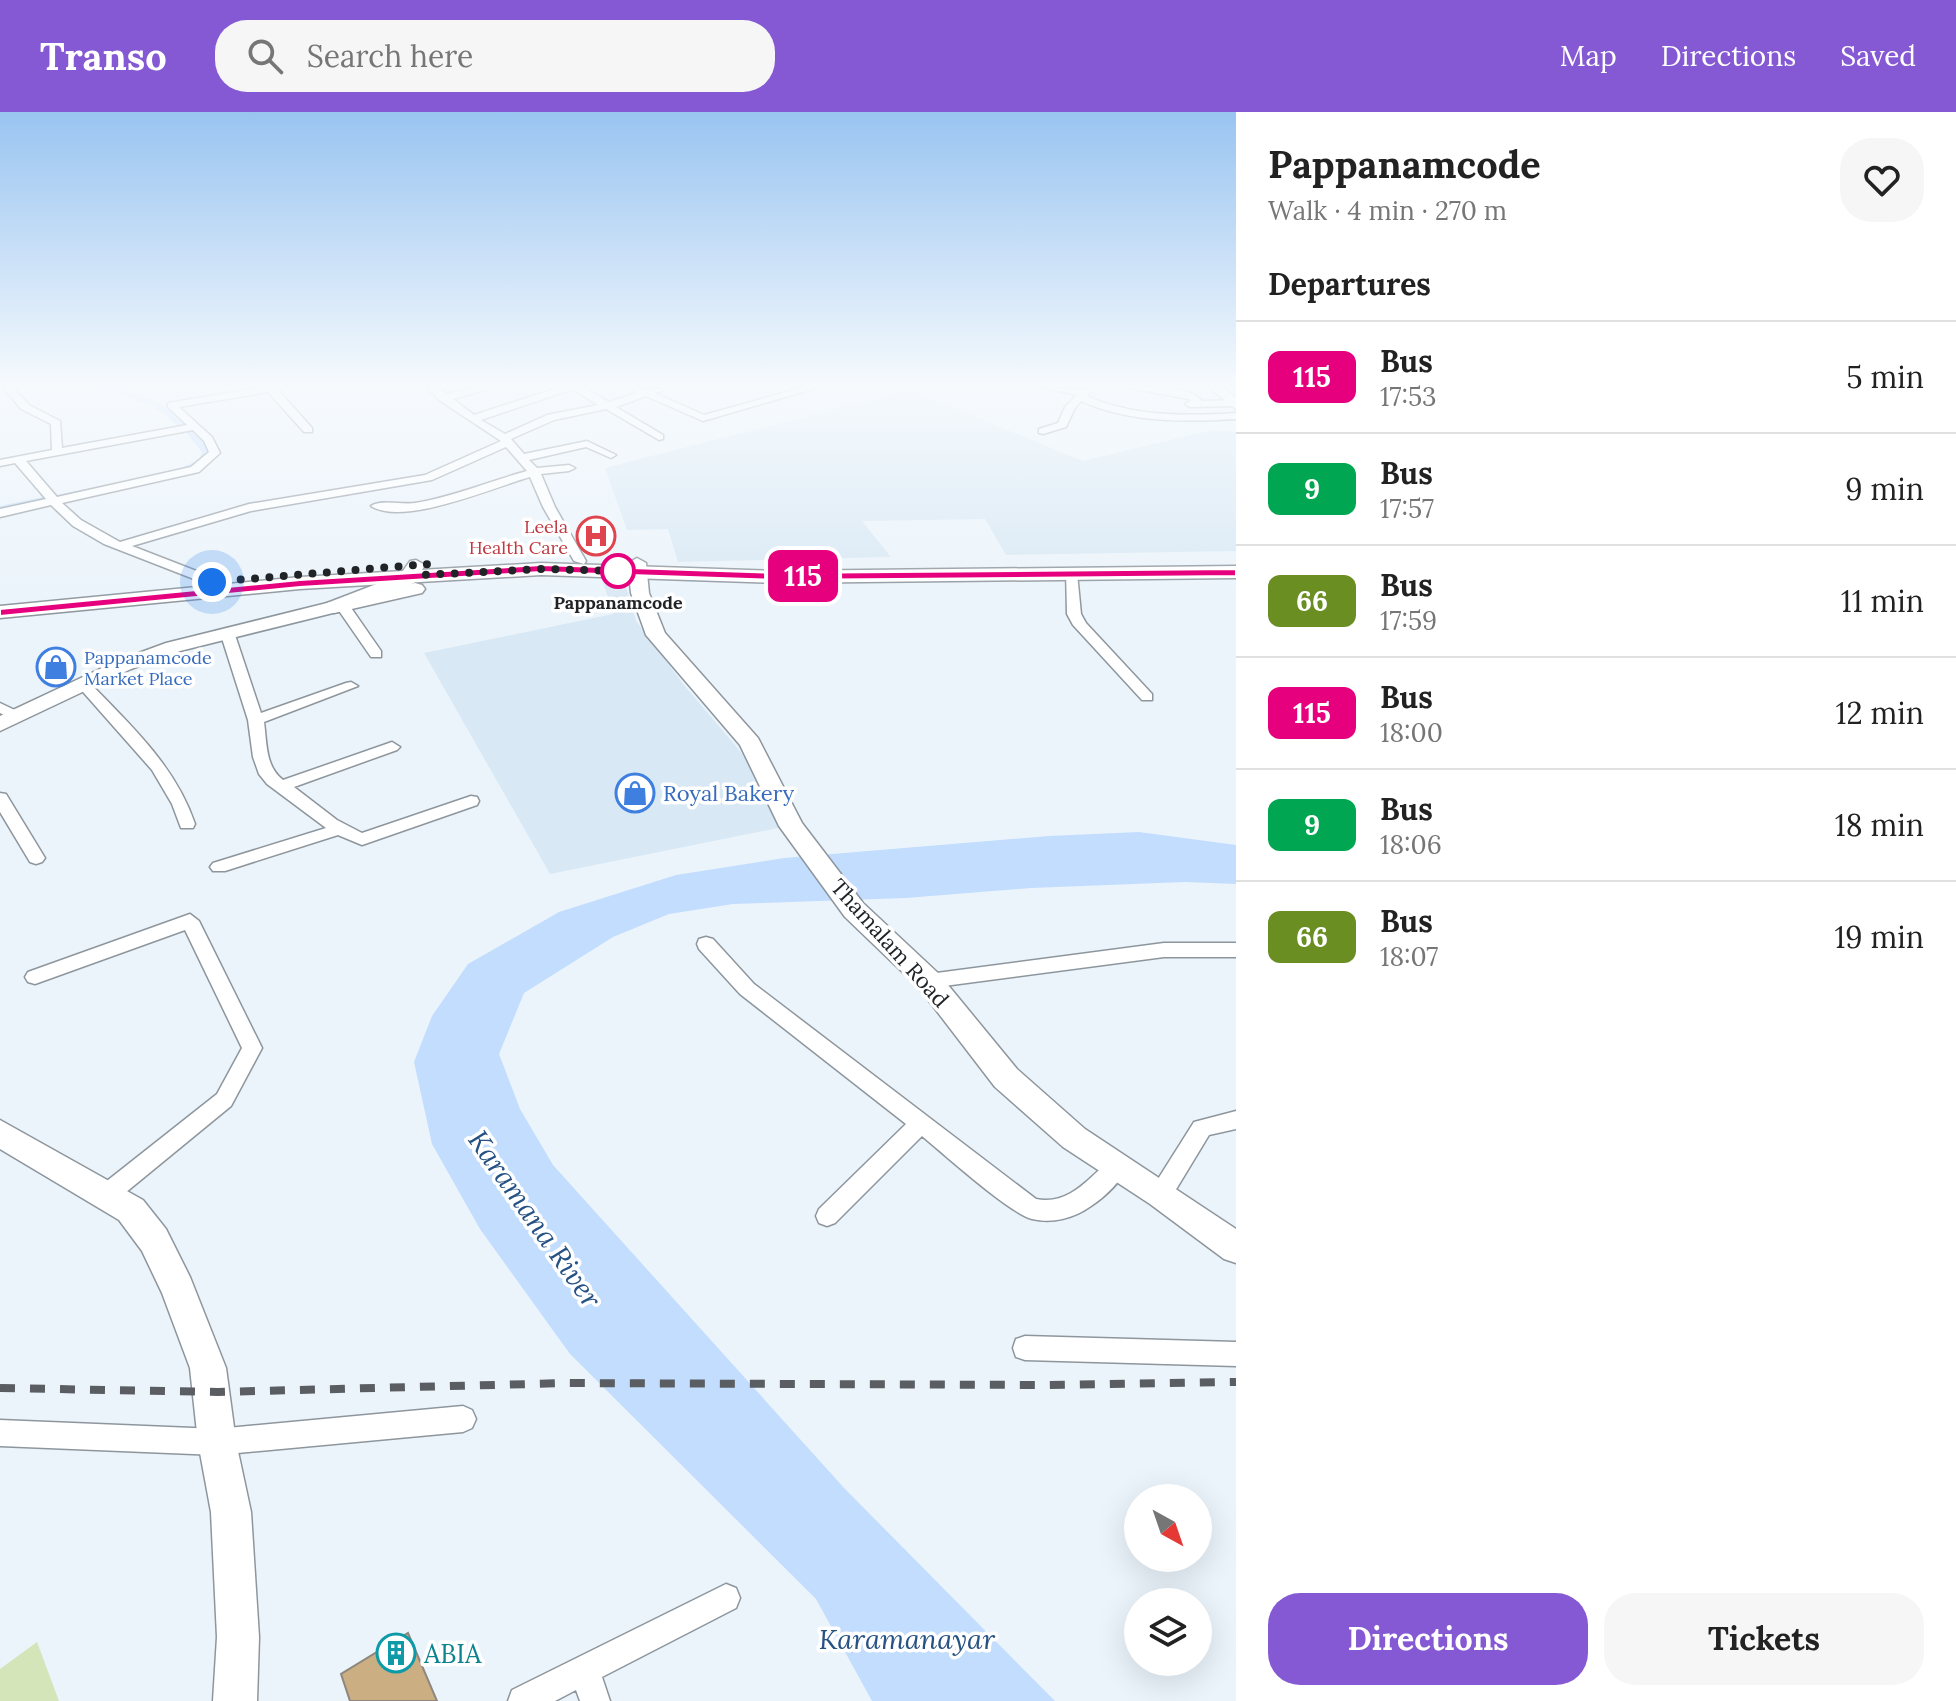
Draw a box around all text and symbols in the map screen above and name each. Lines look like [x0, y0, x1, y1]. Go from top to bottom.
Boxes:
search box [215, 20, 775, 92]
text: Transo [40, 32, 167, 80]
icon: search [243, 34, 287, 78]
text: Search here [307, 37, 473, 75]
text: Map [1560, 38, 1617, 74]
text: Directions [1661, 38, 1796, 74]
text: Saved [1840, 38, 1916, 74]
button: heart [1840, 138, 1924, 222]
text: Pappanamcode [1268, 140, 1541, 188]
text: Walk · 4 min · 270 m [1268, 194, 1507, 227]
text: Departures [1268, 265, 1431, 303]
text: Bus [1380, 342, 1433, 380]
text: 5 min [1846, 358, 1924, 396]
text: 115 [1293, 359, 1331, 395]
text: 17:53 [1380, 380, 1437, 413]
text: Bus [1380, 454, 1433, 492]
text: 9 min [1845, 470, 1924, 508]
text: 9 [1304, 471, 1320, 507]
text: 17:57 [1380, 492, 1434, 525]
place label: Leela Health Care [469, 515, 568, 559]
hospital icon: Leela Health Care [575, 515, 617, 557]
line badge: 115 [757, 550, 849, 602]
marker: Pappanamcode [601, 554, 635, 588]
text: 115 [784, 558, 822, 594]
your location [192, 562, 232, 602]
text: Bus [1380, 566, 1433, 604]
text: 11 min [1841, 582, 1924, 620]
text: 66 [1296, 583, 1328, 619]
place label: Pappanamcode [553, 591, 683, 614]
text: 17:59 [1380, 604, 1437, 637]
shop icon: Pappanamcode Market Place [35, 646, 77, 688]
place label: Pappanamcode Market Place [84, 646, 212, 690]
text: Bus [1380, 678, 1433, 716]
text: 12 min [1836, 694, 1924, 732]
text: 115 [1293, 695, 1331, 731]
text: 18:00 [1380, 716, 1443, 749]
shop icon: Royal Bakery [614, 772, 656, 814]
place label: Royal Bakery [663, 779, 795, 807]
text: Bus [1380, 790, 1433, 828]
text: 18 min [1835, 806, 1924, 844]
text: 9 [1304, 807, 1320, 843]
text: 18:06 [1380, 828, 1442, 861]
street label: Thamalam Road [825, 873, 955, 1013]
text: Bus [1380, 902, 1433, 940]
text: 19 min [1834, 918, 1924, 956]
text: 66 [1296, 919, 1328, 955]
text: 18:07 [1380, 940, 1438, 973]
water label: Karamana River [460, 1123, 610, 1315]
north arrow [1124, 1484, 1212, 1572]
map controls [1124, 1484, 1212, 1676]
button: layers [1124, 1588, 1212, 1676]
button: Directions [1268, 1593, 1588, 1685]
button: Tickets [1604, 1593, 1924, 1685]
water label: Karamanayar [819, 1621, 995, 1657]
building icon: ABIA [375, 1632, 417, 1674]
place label: ABIA [423, 1637, 482, 1670]

